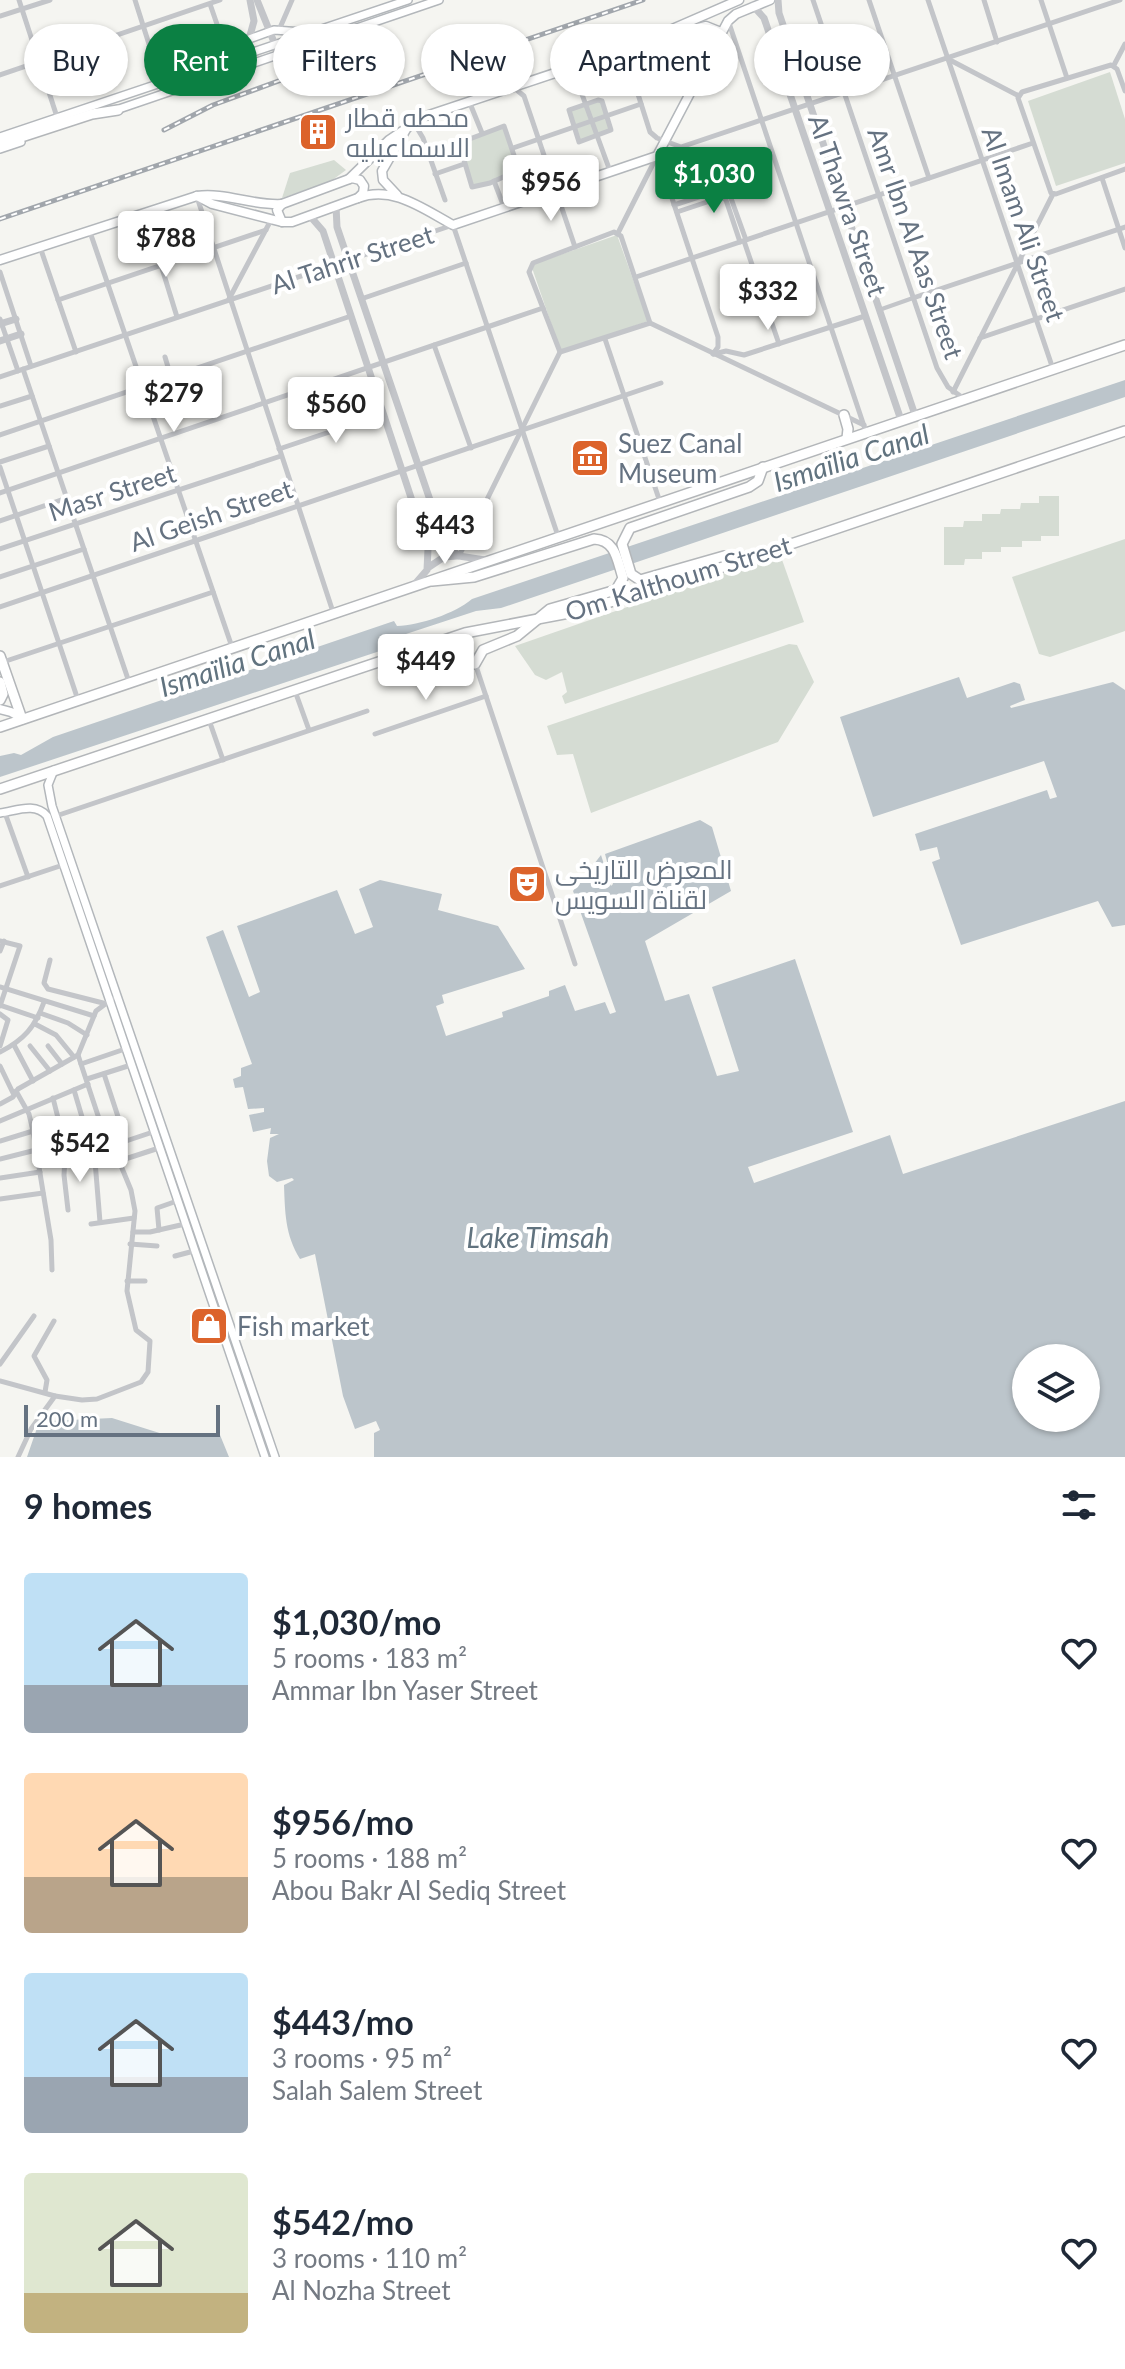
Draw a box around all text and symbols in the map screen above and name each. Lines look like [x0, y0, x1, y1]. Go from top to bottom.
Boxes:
chip: Buy [24, 24, 128, 96]
chip: Rent [144, 24, 257, 96]
chip: Filters [273, 24, 405, 96]
chip: New [421, 24, 534, 96]
chip: Apartment [550, 24, 738, 96]
chip: House [754, 24, 890, 96]
place label: محطه قطار الاسماعيليه [344, 101, 470, 163]
street label: Al Thawra Street [802, 110, 894, 301]
building icon: محطه قطار الاسماعيليه [297, 111, 339, 153]
street label: Al Imam Ali Street [976, 122, 1073, 326]
street label: Amr Ibn Al Aas Street [861, 123, 971, 364]
pin: $1,030 [649, 147, 779, 215]
pin: $956 [504, 155, 598, 223]
text: $1,030 [673, 157, 755, 189]
text: $956 [521, 165, 581, 197]
pin: $788 [119, 211, 213, 279]
street label: Al Tahrir Street [267, 217, 438, 300]
text: $788 [136, 221, 196, 253]
pin: $332 [721, 264, 815, 332]
text: $332 [738, 274, 798, 306]
pin: $279 [127, 366, 221, 434]
text: $279 [144, 376, 204, 408]
pin: $560 [289, 377, 383, 445]
text: $560 [306, 387, 366, 419]
water label: Ismaïlia Canal [769, 416, 933, 498]
place label: Suez Canal Museum [618, 427, 742, 489]
museum icon: Suez Canal Museum [569, 437, 611, 479]
street label: Masr Street [44, 456, 180, 528]
street label: Al Geish Street [125, 472, 297, 558]
pin: $443 [398, 498, 492, 566]
text: $443 [415, 508, 475, 540]
street label: Om Kalthoum Street [561, 528, 795, 628]
water label: Ismaïlia Canal [155, 621, 319, 703]
pin: $449 [379, 634, 473, 702]
text: $449 [396, 644, 456, 676]
place label: المعرض التاريخى لقناة السويس [555, 853, 733, 916]
theatre icon: المعرض التاريخى لقناة السويس [506, 863, 548, 905]
pin: $542 [33, 1116, 127, 1184]
text: $542 [50, 1126, 110, 1158]
water label: Lake Timsah [467, 1220, 609, 1254]
shop icon: Fish market [188, 1305, 230, 1347]
place label: Fish market [237, 1310, 370, 1342]
map controls [1012, 1344, 1100, 1432]
button: layers [1012, 1344, 1100, 1432]
scale bar [24, 1401, 220, 1437]
text: 200 m [36, 1405, 98, 1432]
icon: filters [1057, 1483, 1101, 1527]
text: 9 homes [24, 1485, 152, 1526]
text: $1,030/mo [272, 1601, 441, 1642]
icon: home [88, 1605, 184, 1701]
icon: heart [1057, 1631, 1101, 1675]
text: 5 rooms · 183 m² [272, 1642, 467, 1674]
text: Ammar Ibn Yaser Street [272, 1674, 538, 1706]
text: $956/mo [272, 1801, 414, 1842]
icon: home [88, 1805, 184, 1901]
icon: heart [1057, 1831, 1101, 1875]
text: 5 rooms · 188 m² [272, 1842, 467, 1874]
text: Abou Bakr Al Sediq Street [272, 1874, 566, 1906]
text: $443/mo [272, 2001, 414, 2042]
icon: home [88, 2005, 184, 2101]
icon: heart [1057, 2031, 1101, 2075]
text: 3 rooms · 95 m² [272, 2042, 452, 2074]
text: Salah Salem Street [272, 2074, 482, 2106]
text: $542/mo [272, 2201, 414, 2242]
icon: home [88, 2205, 184, 2301]
icon: heart [1057, 2231, 1101, 2275]
text: 3 rooms · 110 m² [272, 2242, 467, 2274]
text: Al Nozha Street [272, 2274, 451, 2306]

